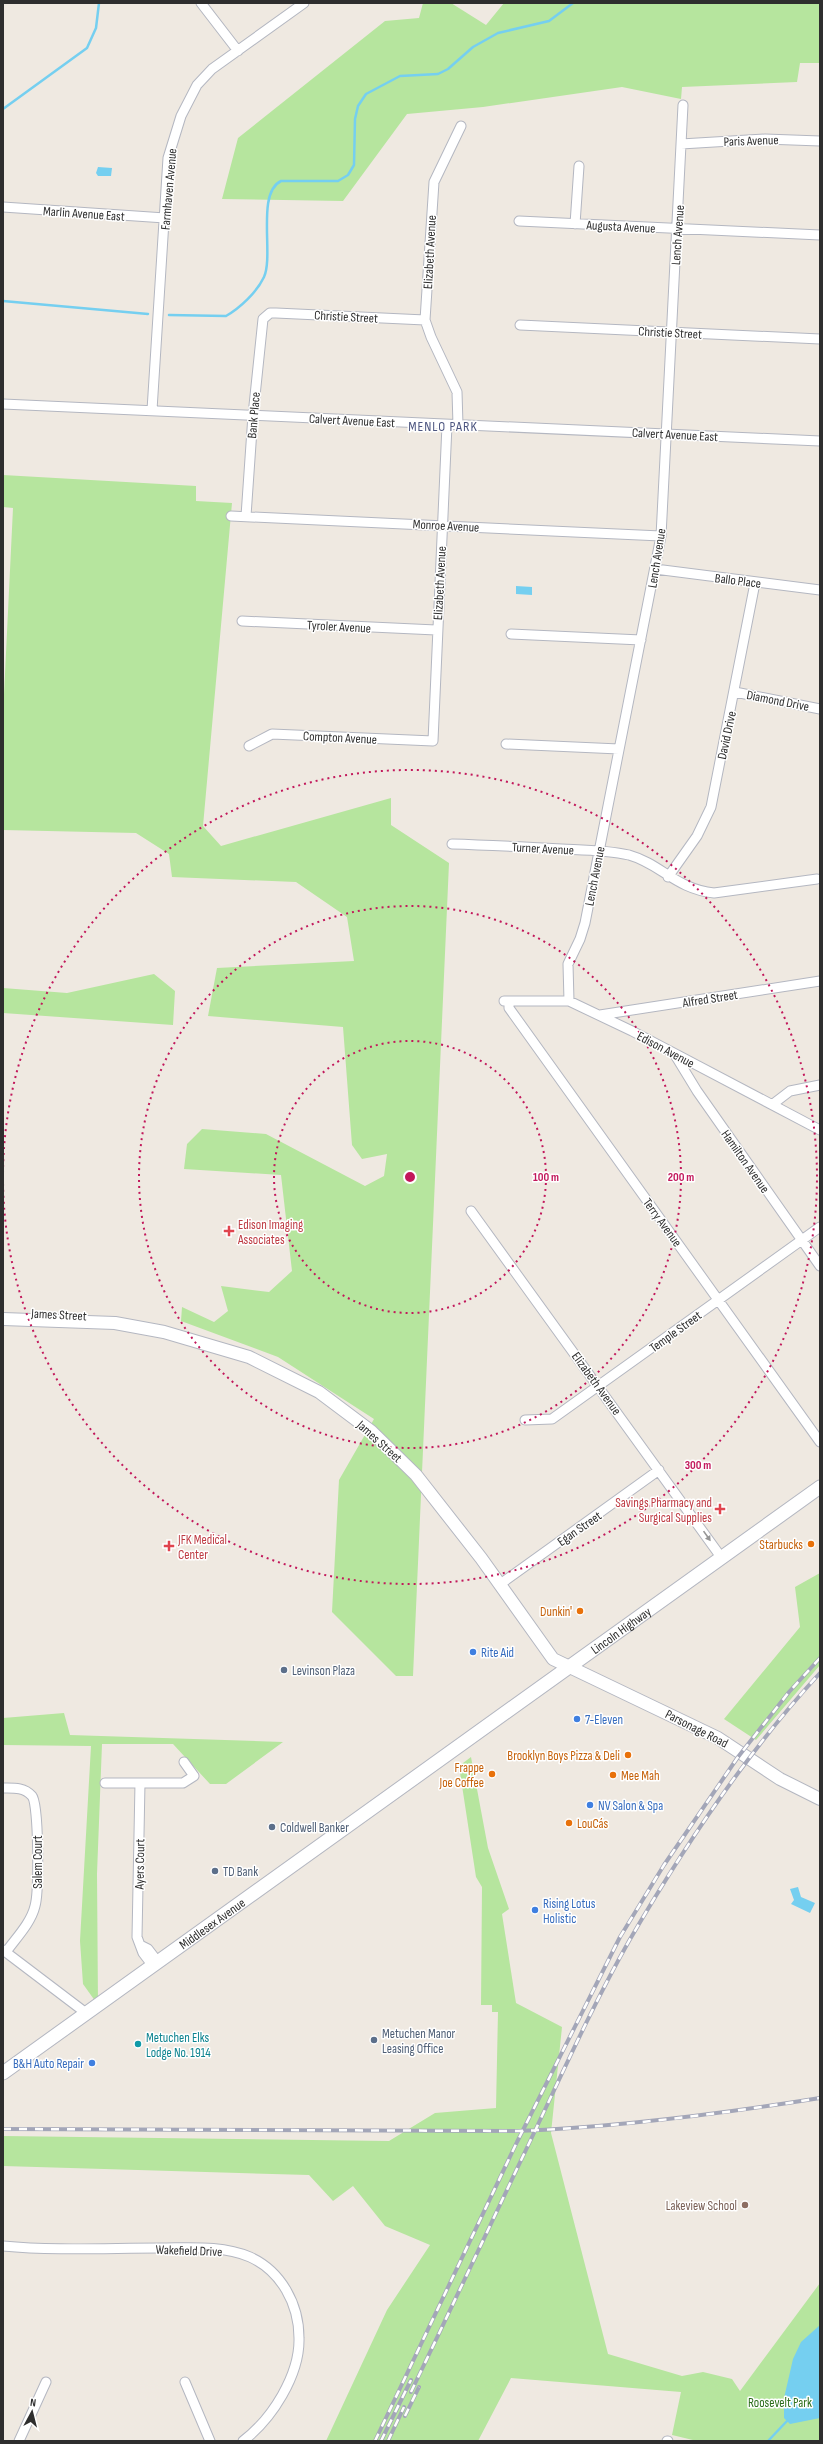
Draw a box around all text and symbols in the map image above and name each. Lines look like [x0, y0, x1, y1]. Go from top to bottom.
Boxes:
street label: Paris Avenue [723, 132, 779, 150]
street label: Farmhaven Avenue [157, 148, 181, 231]
street label: Marlin Avenue East [43, 203, 125, 225]
street label: Lench Avenue [668, 205, 688, 266]
street label: Elizabeth Avenue [420, 215, 440, 289]
street label: Augusta Avenue [585, 217, 656, 237]
street label: Christie Street [314, 307, 378, 327]
street label: Christie Street [638, 323, 702, 343]
street label: Bank Place [244, 391, 264, 439]
street label: Calvert Avenue East [308, 411, 395, 431]
district label: MENLO PARK [408, 418, 478, 435]
street label: Calvert Avenue East [631, 425, 718, 445]
street label: Monroe Avenue [412, 516, 480, 536]
street label: Lench Avenue [644, 527, 670, 589]
street label: Elizabeth Avenue [430, 546, 450, 620]
street label: Ballo Place [714, 570, 762, 592]
street label: Tyroler Avenue [307, 617, 371, 637]
street label: Diamond Drive [745, 687, 810, 715]
street label: David Drive [714, 710, 740, 761]
street label: Compton Avenue [303, 728, 377, 748]
street label: Turner Avenue [512, 839, 574, 859]
street label: Lench Avenue [581, 845, 609, 907]
street label: Alfred Street [680, 987, 739, 1011]
street label: Edison Avenue [634, 1028, 697, 1072]
street label: Hamilton Avenue [718, 1127, 773, 1196]
centre of rings [403, 1170, 417, 1184]
text: 100 m [533, 1170, 559, 1185]
text: 200 m [668, 1170, 694, 1185]
street label: Terry Avenue [639, 1195, 685, 1250]
place label: Edison Imaging Associates [237, 1217, 303, 1248]
marker: Edison Imaging Associates [223, 1225, 235, 1237]
street label: James Street [30, 1306, 87, 1324]
street label: Temple Street [646, 1308, 705, 1356]
street label: Elizabeth Avenue [568, 1349, 624, 1418]
street label: James Street [353, 1417, 405, 1466]
text: 300 m [685, 1458, 711, 1473]
place label: Savings Pharmacy and Surgical Supplies [615, 1495, 712, 1526]
marker: Savings Pharmacy and Surgical Supplies [715, 1504, 725, 1514]
street label: Egan Street [554, 1508, 605, 1550]
one-way arrow [703, 1531, 710, 1542]
place label: JFK Medical Center [177, 1532, 227, 1563]
place label: Starbucks [759, 1537, 803, 1553]
marker: Starbucks [806, 1539, 816, 1549]
marker: JFK Medical Center [163, 1540, 175, 1552]
place label: Dunkin' [540, 1604, 572, 1620]
street label: Lincoln Highway [588, 1604, 654, 1658]
marker: Dunkin' [575, 1606, 585, 1616]
place label: Rite Aid [481, 1645, 514, 1661]
marker: Rite Aid [468, 1647, 478, 1657]
place label: Levinson Plaza [292, 1663, 355, 1679]
marker: Levinson Plaza [279, 1665, 289, 1675]
street label: Parsonage Road [662, 1706, 731, 1752]
place label: 7-Eleven [585, 1712, 623, 1728]
marker: 7-Eleven [572, 1714, 582, 1724]
place label: Brooklyn Boys Pizza & Deli [507, 1748, 620, 1764]
marker: Brooklyn Boys Pizza & Deli [623, 1750, 633, 1760]
place label: Frappe Joe Coffee [438, 1760, 484, 1791]
place label: Mee Mah [621, 1768, 660, 1784]
marker: Frappe Joe Coffee [487, 1769, 497, 1779]
marker: Mee Mah [608, 1770, 618, 1780]
place label: NV Salon & Spa [598, 1798, 663, 1814]
marker: NV Salon & Spa [585, 1800, 595, 1810]
place label: LouCás [577, 1816, 609, 1832]
marker: LouCás [564, 1818, 574, 1828]
place label: Coldwell Banker [280, 1820, 349, 1836]
marker: Coldwell Banker [267, 1822, 277, 1832]
street label: Salem Court [30, 1835, 46, 1889]
street label: Ayers Court [132, 1839, 148, 1890]
place label: TD Bank [223, 1864, 258, 1880]
marker: TD Bank [210, 1866, 220, 1876]
street label: Middlesex Avenue [176, 1895, 248, 1953]
place label: Rising Lotus Holistic [543, 1896, 596, 1927]
marker: Rising Lotus Holistic [530, 1905, 540, 1915]
place label: Metuchen Manor Leasing Office [382, 2026, 456, 2057]
place label: Metuchen Elks Lodge No. 1914 [146, 2030, 211, 2061]
marker: Metuchen Manor Leasing Office [369, 2035, 379, 2045]
marker: Metuchen Elks Lodge No. 1914 [133, 2039, 143, 2049]
place label: B&H Auto Repair [13, 2056, 84, 2072]
marker: B&H Auto Repair [87, 2058, 97, 2068]
place label: Lakeview School [666, 2198, 737, 2214]
marker: Lakeview School [740, 2200, 750, 2210]
street label: Wakefield Drive [155, 2242, 223, 2260]
north arrow [12, 2392, 52, 2432]
park label: Roosevelt Park [748, 2395, 812, 2411]
text: N [29, 2396, 37, 2409]

